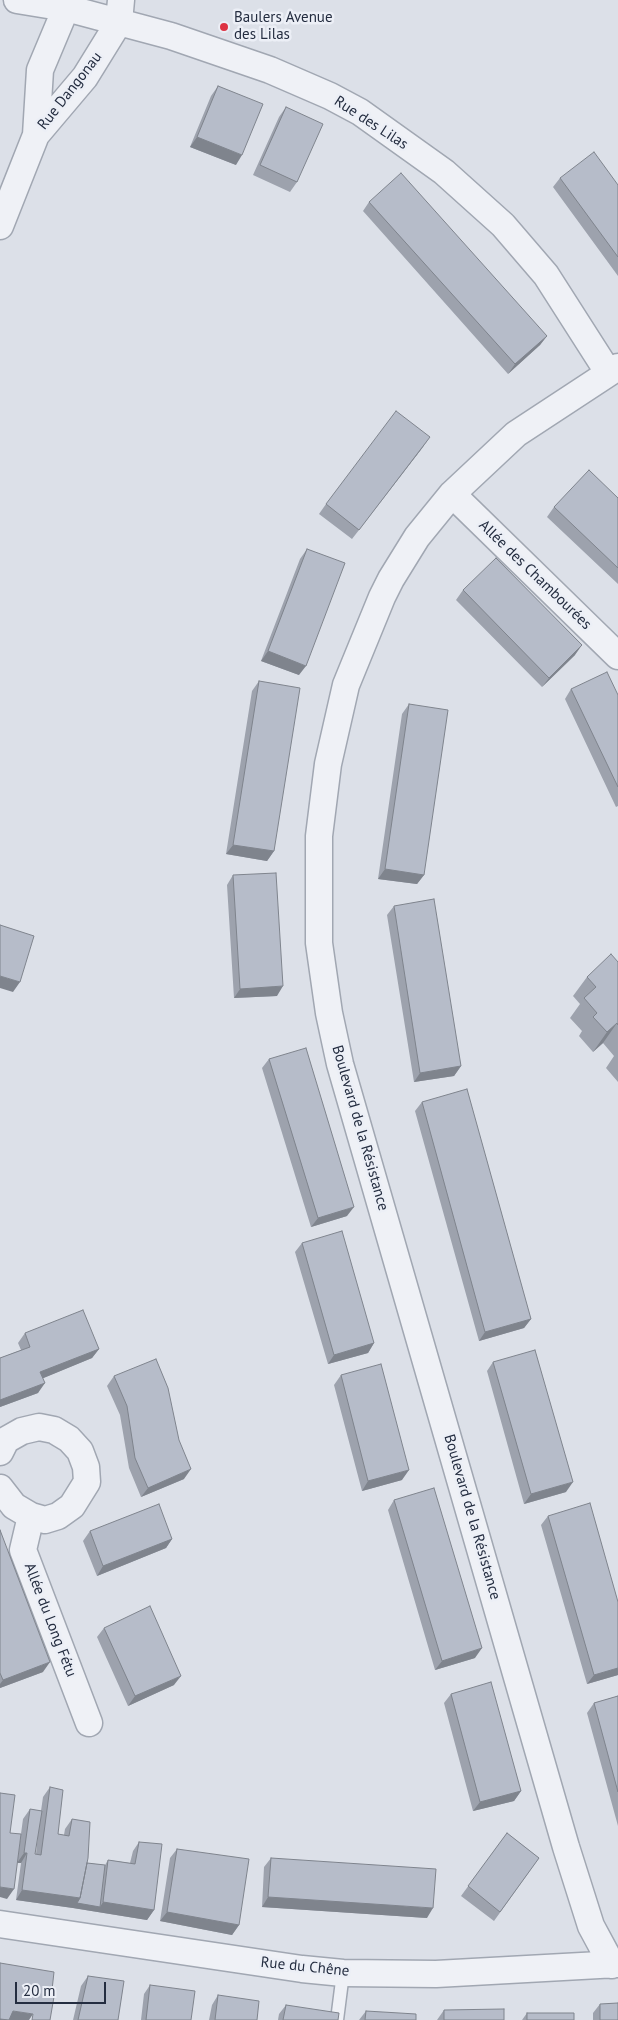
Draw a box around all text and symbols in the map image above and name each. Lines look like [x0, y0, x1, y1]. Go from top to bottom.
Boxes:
place label: Baulers Avenue des Lilas [234, 9, 333, 44]
marker: Baulers Avenue des Lilas [218, 21, 230, 33]
street label: Rue Dangonau [34, 49, 106, 133]
street label: Rue des Lilas [331, 92, 411, 154]
street label: Allée des Chambourées [475, 517, 595, 633]
street label: Boulevard de la Résistance [328, 1043, 392, 1213]
street label: Boulevard de la Résistance [440, 1432, 504, 1602]
street label: Allée du Long Fétu [20, 1561, 80, 1679]
street label: Rue du Chêne [260, 1953, 350, 1981]
scale bar [18, 1972, 109, 2004]
text: 20 m [23, 1981, 56, 2000]

